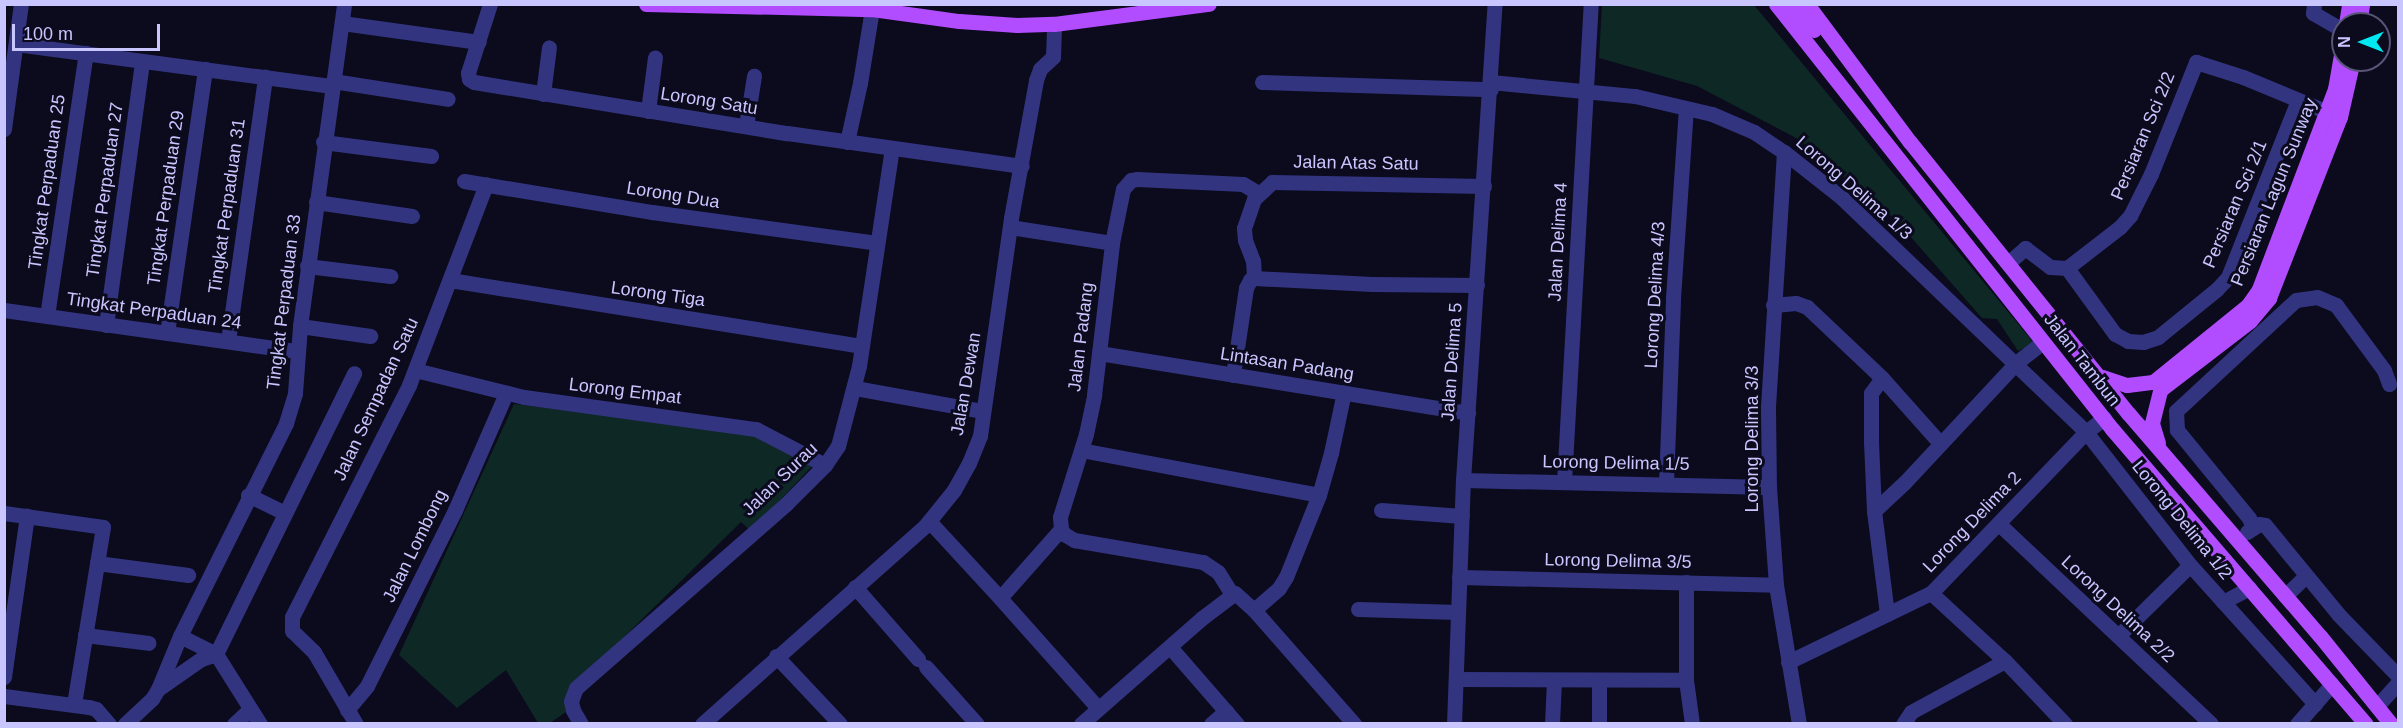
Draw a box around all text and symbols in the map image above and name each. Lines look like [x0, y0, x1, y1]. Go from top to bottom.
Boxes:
scale bar [15, 12, 164, 50]
north arrow [2331, 12, 2391, 72]
text: 100 m [23, 24, 73, 44]
text: N [2336, 36, 2353, 48]
street label: Persiaran Sci 2/2 [2106, 69, 2180, 203]
street label: Lorong Satu [659, 83, 759, 119]
street label: Tingkat Perpaduan 25 [24, 93, 70, 271]
street label: Persiaran Lagun Sunway [2226, 95, 2322, 289]
street label: Tingkat Perpaduan 27 [82, 101, 128, 279]
street label: Tingkat Perpaduan 29 [143, 109, 189, 287]
street label: Tingkat Perpaduan 31 [204, 117, 250, 295]
street label: Lorong Delima 1/3 [1791, 132, 1917, 244]
street label: Persiaran Sci 2/1 [2198, 137, 2272, 271]
street label: Jalan Atas Satu [1293, 151, 1419, 175]
street label: Lorong Dua [625, 177, 721, 213]
street label: Jalan Delima 4 [1544, 182, 1572, 302]
street label: Tingkat Perpaduan 33 [263, 213, 305, 391]
street label: Lorong Delima 4/3 [1640, 221, 1670, 369]
street label: Lorong Tiga [609, 277, 707, 311]
street label: Jalan Padang [1064, 281, 1098, 393]
street label: Tingkat Perpaduan 24 [65, 288, 243, 334]
street label: Jalan Delima 5 [1437, 302, 1467, 422]
street label: Jalan Tambun [2039, 309, 2125, 411]
street label: Jalan Sempadan Satu [329, 314, 423, 484]
street label: Jalan Dewan [946, 331, 986, 437]
street label: Lintasan Padang [1219, 343, 1355, 385]
street label: Lorong Delima 3/3 [1741, 365, 1763, 513]
street label: Lorong Empat [568, 373, 682, 409]
street label: Jalan Surau [738, 438, 822, 520]
street label: Lorong Delima 1/5 [1542, 451, 1690, 475]
street label: Lorong Delima 1/2 [2127, 456, 2237, 584]
street label: Lorong Delima 2 [1918, 467, 2026, 577]
street label: Jalan Lombong [378, 486, 452, 606]
street label: Lorong Delima 3/5 [1544, 549, 1692, 573]
street label: Lorong Delima 2/2 [2057, 551, 2179, 667]

